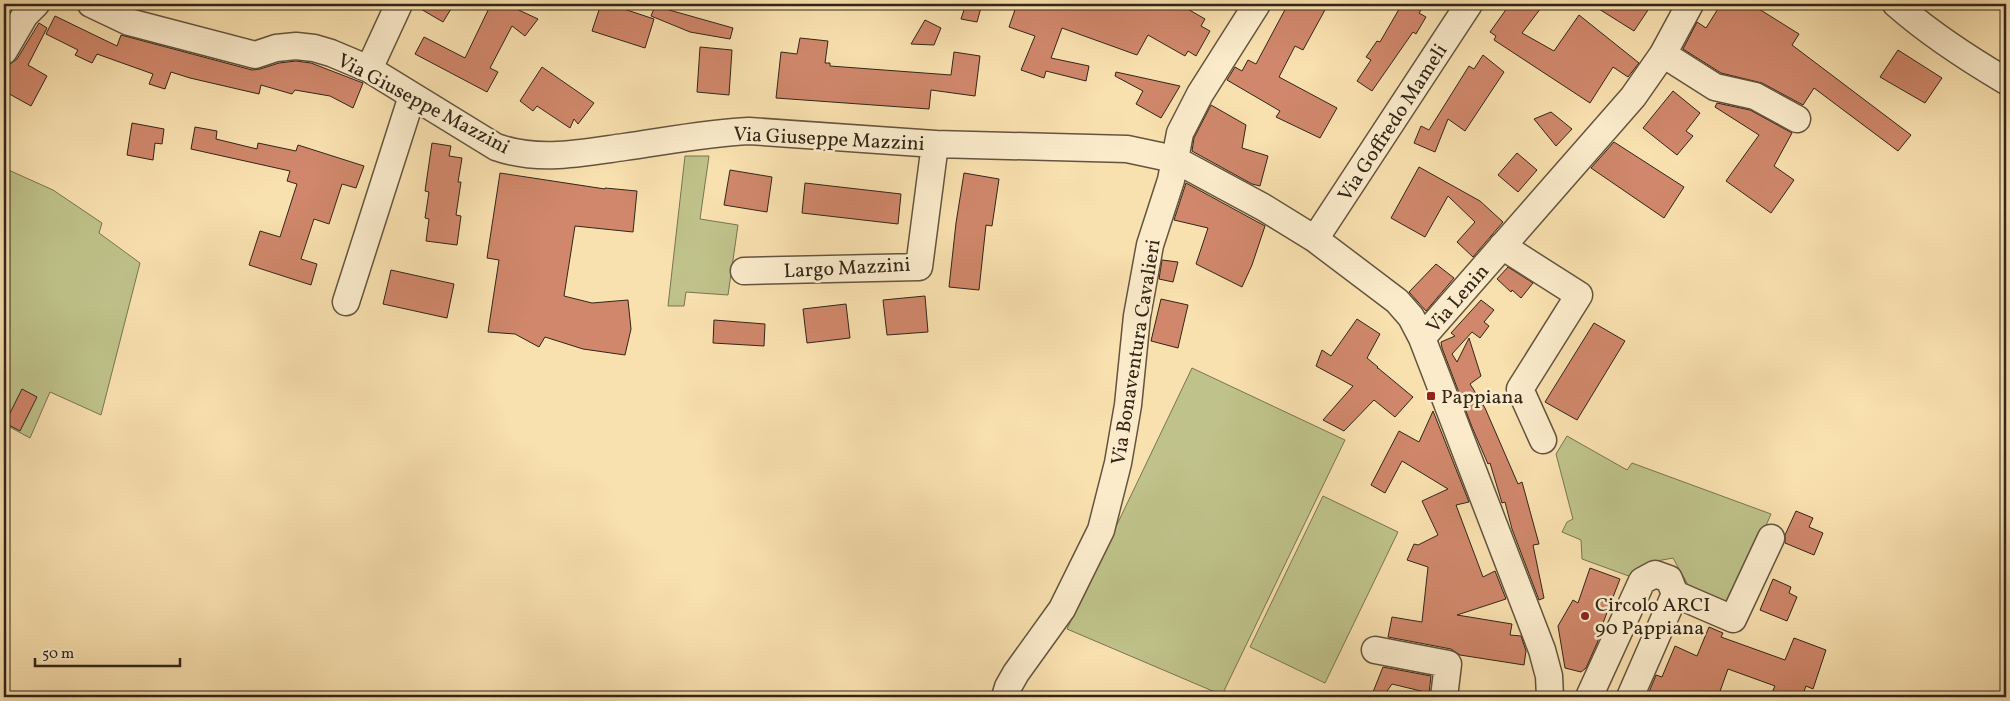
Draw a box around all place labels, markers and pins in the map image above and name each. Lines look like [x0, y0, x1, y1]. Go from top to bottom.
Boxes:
place label: Pappiana [1441, 384, 1523, 412]
marker: Pappiana [1425, 390, 1437, 402]
place label: Circolo ARCI 90 Pappiana [1595, 592, 1710, 643]
marker: Circolo ARCI 90 Pappiana [1579, 610, 1591, 622]

